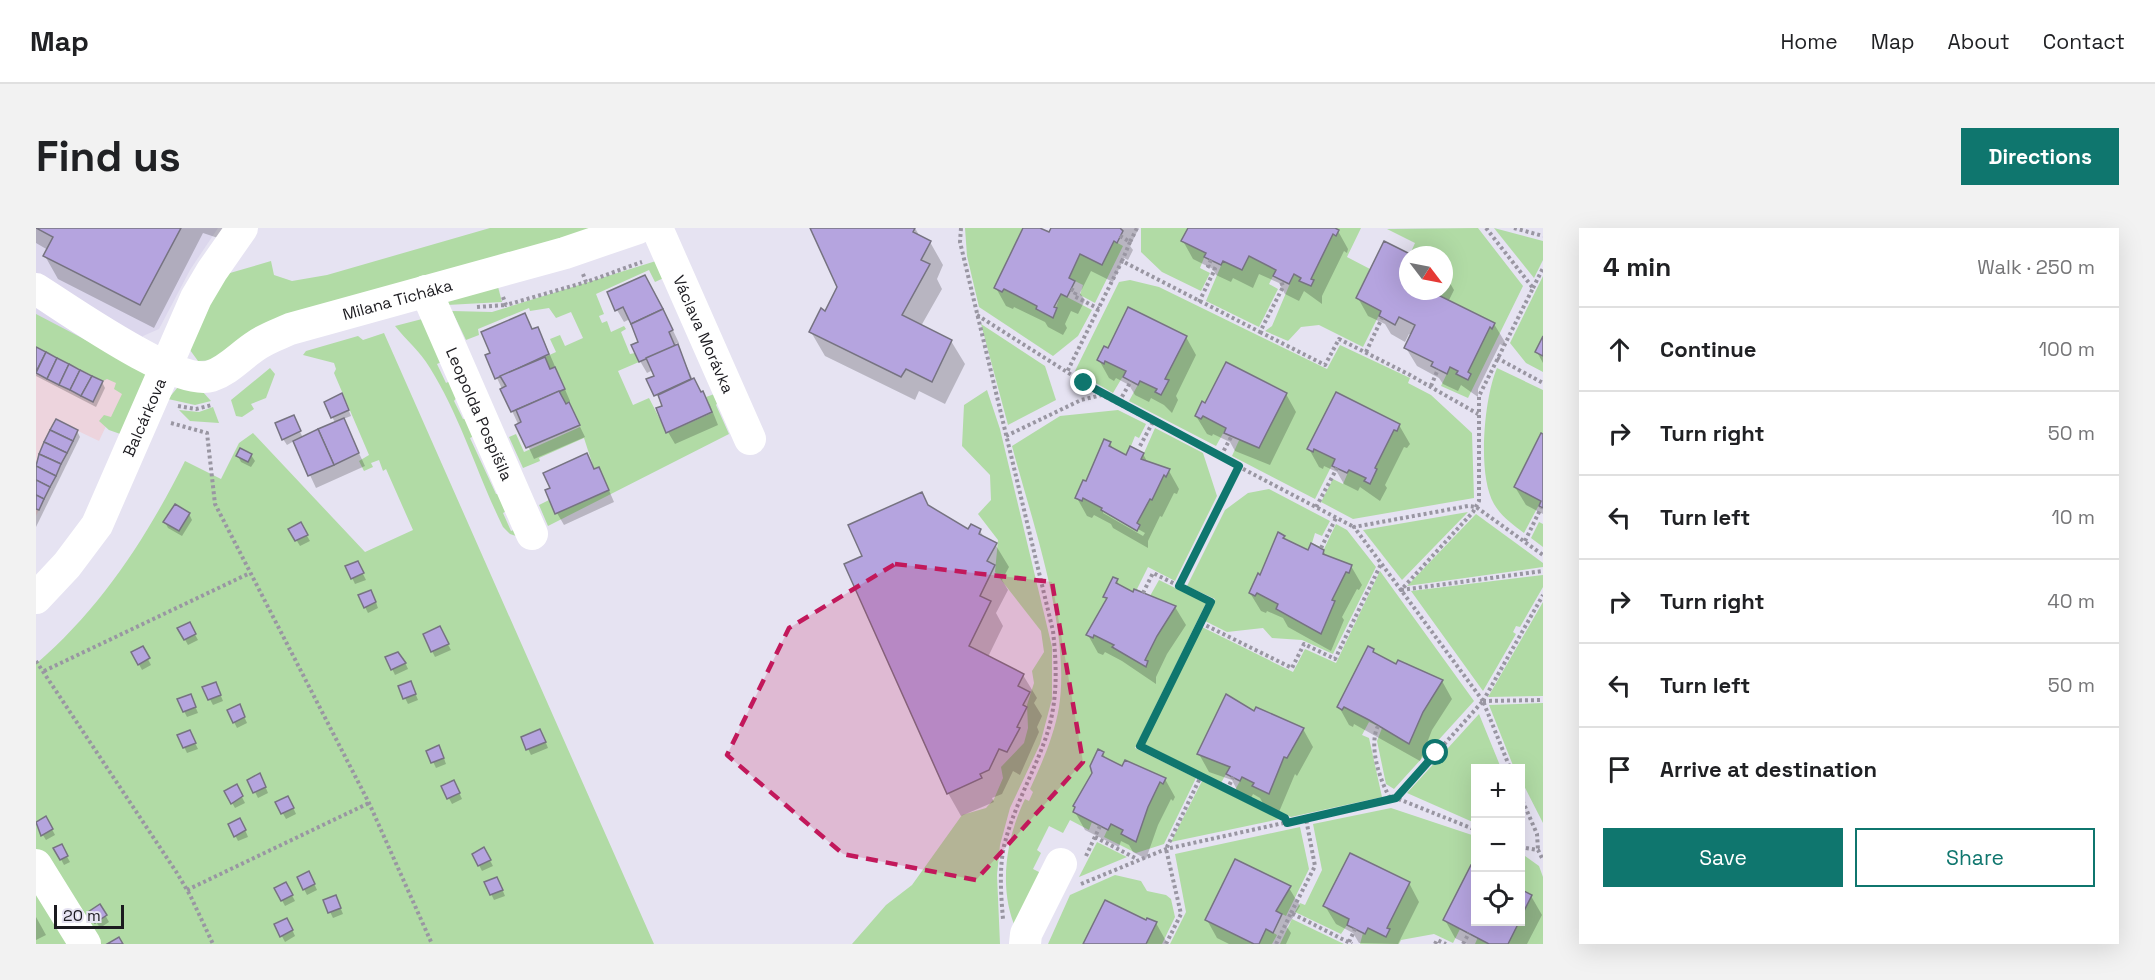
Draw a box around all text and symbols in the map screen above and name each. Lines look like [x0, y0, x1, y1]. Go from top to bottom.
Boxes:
text: Map [30, 23, 89, 59]
text: Home [1780, 28, 1838, 55]
text: Map [1871, 28, 1915, 55]
text: About [1948, 28, 2010, 55]
text: Contact [2043, 28, 2125, 55]
button: Directions [1961, 128, 2119, 185]
text: Find us [36, 130, 181, 183]
north arrow [1399, 246, 1453, 300]
text: 4 min [1603, 250, 1671, 284]
text: Walk · 250 m [1977, 254, 2095, 280]
street label: Václava Morávka [668, 272, 739, 397]
street label: Milana Ticháka [340, 275, 455, 325]
icon: ahead [1603, 333, 1636, 366]
text: Continue [1660, 335, 1756, 363]
text: 100 m [2039, 336, 2095, 362]
street label: Leopolda Pospíšila [441, 344, 517, 484]
route end [1070, 369, 1096, 395]
street label: Balcárkova [118, 375, 171, 460]
icon: right [1603, 417, 1636, 450]
text: Turn right [1660, 419, 1765, 447]
text: 50 m [2048, 420, 2095, 446]
icon: left [1603, 501, 1636, 534]
text: Turn left [1660, 503, 1750, 531]
text: 10 m [2051, 504, 2095, 530]
icon: right [1603, 585, 1636, 618]
text: Turn right [1660, 587, 1765, 615]
text: 40 m [2047, 588, 2095, 614]
icon: left [1603, 669, 1636, 702]
text: Turn left [1660, 671, 1750, 699]
text: 50 m [2048, 672, 2095, 698]
route start [1422, 739, 1448, 765]
icon: arrive [1603, 753, 1636, 786]
text: Arrive at destination [1660, 755, 1877, 783]
map controls [1471, 764, 1525, 926]
button: + [1471, 764, 1525, 818]
button: − [1471, 818, 1525, 872]
button: Save [1603, 828, 1843, 887]
button: Share [1855, 828, 2095, 887]
button: locate [1471, 872, 1525, 926]
scale bar [54, 902, 124, 930]
text: 20 m [63, 905, 101, 926]

